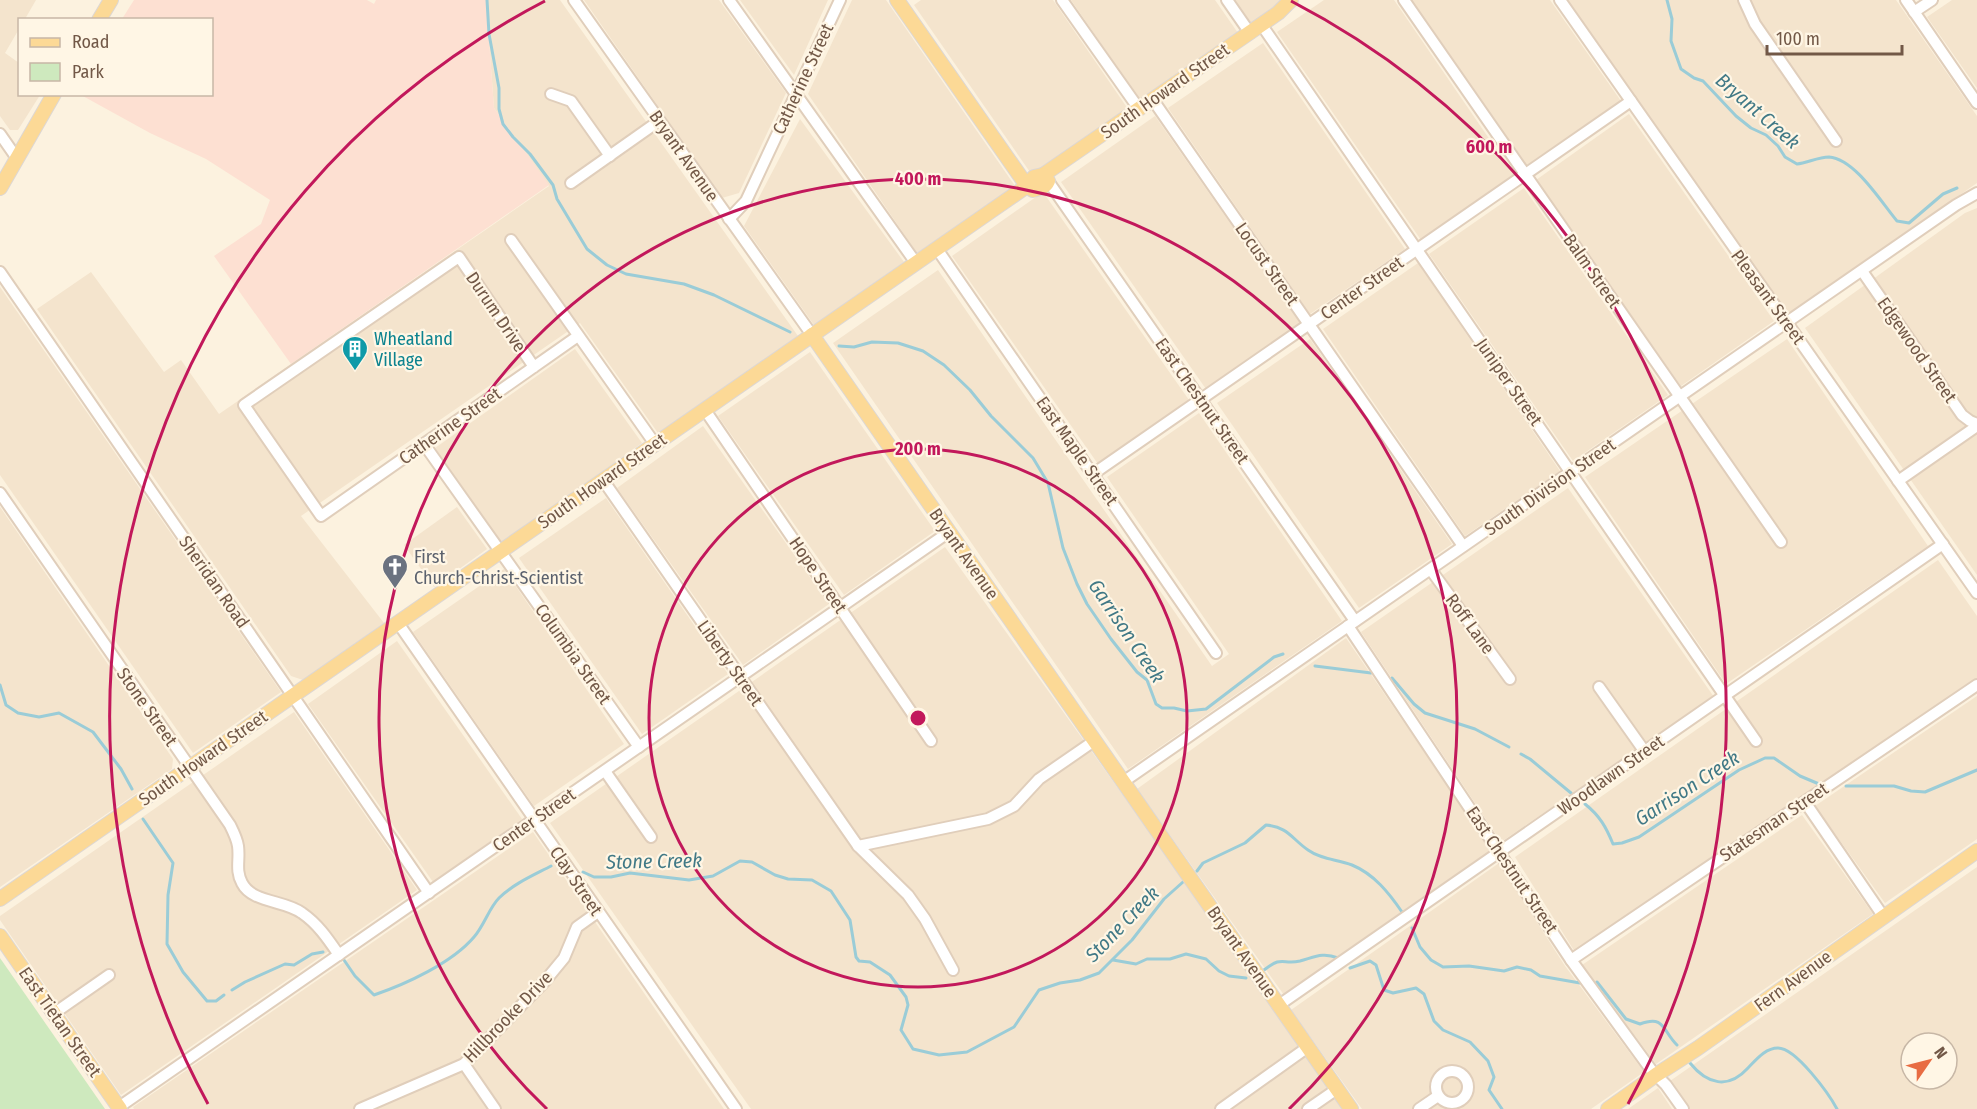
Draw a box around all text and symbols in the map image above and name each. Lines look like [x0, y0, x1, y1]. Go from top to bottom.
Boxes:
legend [18, 18, 213, 96]
scale bar [1767, 18, 1902, 56]
street label: Catherine Street [768, 20, 838, 138]
text: 100 m [1776, 28, 1820, 50]
text: Road [72, 31, 109, 53]
street label: South Howard Street [1096, 38, 1234, 144]
text: Park [72, 61, 105, 83]
water label: Bryant Creek [1711, 68, 1805, 154]
street label: Bryant Avenue [644, 106, 724, 206]
text: 600 m [1466, 136, 1512, 158]
text: 400 m [895, 168, 941, 190]
street label: Locust Street [1230, 218, 1304, 310]
street label: Balm Street [1558, 230, 1626, 312]
street label: Pleasant Street [1726, 245, 1810, 349]
street label: Center Street [1316, 251, 1408, 325]
street label: Durum Drive [461, 268, 531, 356]
street label: Edgewood Street [1873, 293, 1962, 407]
place label: Wheatland Village [374, 328, 453, 371]
building icon: Wheatland Village [340, 334, 370, 372]
street label: East Chestnut Street [1150, 334, 1254, 468]
street label: Juniper Street [1471, 334, 1547, 430]
street label: Catherine Street [395, 383, 505, 469]
street label: East Maple Street [1031, 392, 1123, 510]
street label: South Howard Street [533, 428, 671, 534]
street label: South Division Street [1480, 434, 1620, 540]
text: 200 m [894, 438, 941, 460]
street label: Bryant Avenue [924, 504, 1004, 604]
street label: Sheridan Road [174, 532, 254, 632]
street label: Hope Street [784, 533, 852, 617]
place label: First Church-Christ-Scientist [414, 546, 583, 589]
church icon: First Church-Christ-Scientist [380, 552, 410, 590]
water label: Garrison Creek [1084, 575, 1170, 687]
street label: Roff Lane [1441, 589, 1499, 659]
street label: Columbia Street [530, 599, 616, 709]
street label: Liberty Street [692, 616, 768, 710]
street label: Stone Street [112, 663, 182, 751]
street label: South Howard Street [134, 705, 272, 811]
centre of rings [908, 708, 928, 728]
street label: Woodlawn Street [1553, 730, 1669, 820]
water label: Garrison Creek [1630, 745, 1744, 831]
street label: Statesman Street [1715, 777, 1833, 866]
street label: Center Street [488, 783, 580, 857]
street label: East Chestnut Street [1461, 802, 1563, 938]
street label: Clay Street [545, 842, 607, 920]
water label: Stone Creek [605, 848, 702, 874]
water label: Stone Creek [1079, 881, 1164, 968]
street label: Bryant Avenue [1202, 902, 1282, 1002]
street label: Fern Avenue [1750, 946, 1836, 1016]
street label: East Tietan Street [14, 963, 106, 1081]
street label: Hillbrooke Drive [459, 967, 557, 1067]
north arrow [1899, 1031, 1959, 1091]
text: N [1930, 1043, 1951, 1062]

